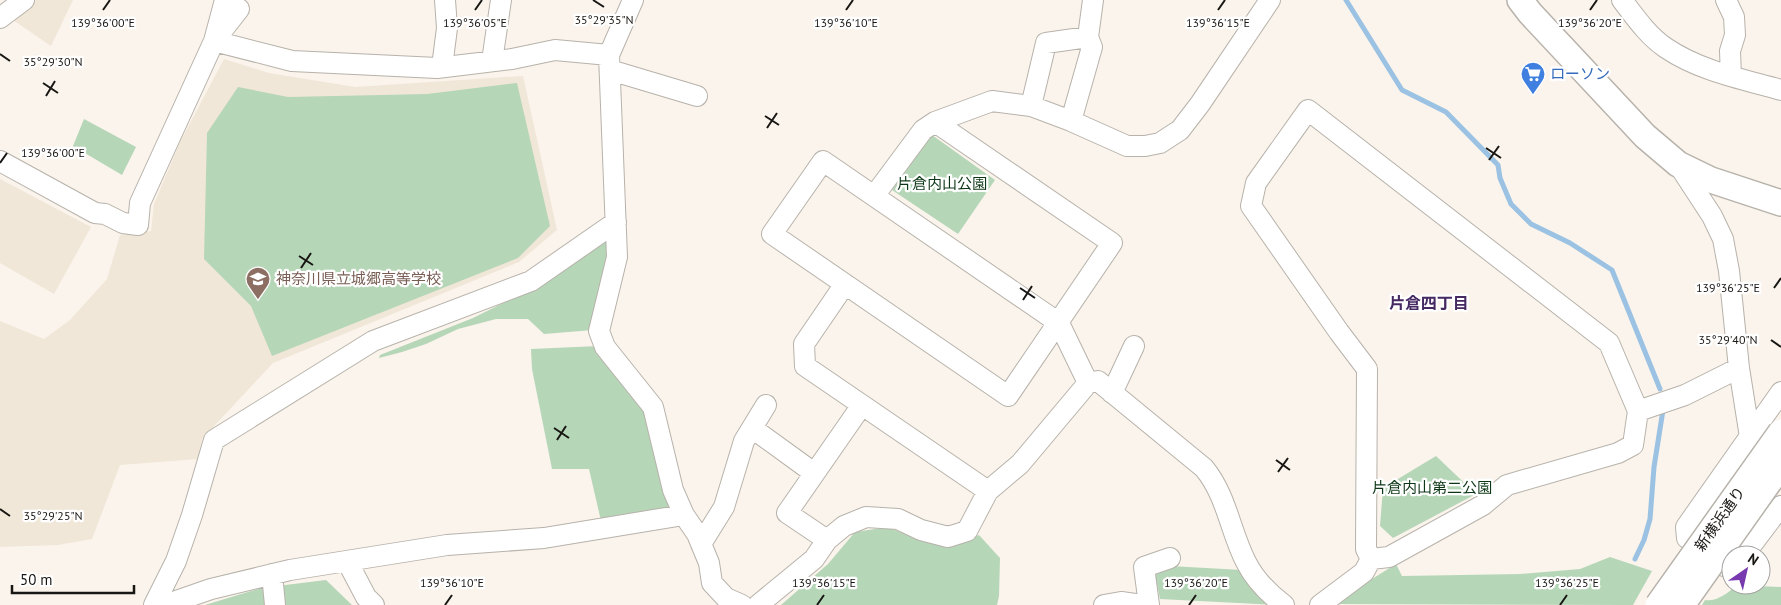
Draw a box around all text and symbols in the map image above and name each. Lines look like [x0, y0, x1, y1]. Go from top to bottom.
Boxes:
text: 35°29'35"N [574, 12, 634, 27]
text: 139°36'00"E [71, 15, 135, 30]
text: 139°36'05"E [443, 15, 507, 30]
text: 139°36'10"E [814, 15, 878, 30]
text: 139°36'15"E [1186, 15, 1250, 30]
text: 139°36'20"E [1558, 15, 1622, 30]
text: 35°29'30"N [23, 54, 83, 69]
supermarket icon: ローソン [1520, 61, 1546, 95]
place label: ローソン [1550, 64, 1610, 83]
text: 139°36'00"E [21, 145, 85, 160]
park label: 片倉内山公園 [897, 174, 987, 193]
school or university icon: 神奈川県立城郷高等学校 [245, 266, 271, 300]
place label: 神奈川県立城郷高等学校 [276, 269, 441, 288]
text: 139°36'25"E [1696, 280, 1760, 295]
district label: 片倉四丁目 [1389, 293, 1469, 313]
text: 35°29'40"N [1698, 332, 1758, 347]
park label: 片倉内山第二公園 [1372, 478, 1492, 497]
street label: 新横浜通り [1690, 483, 1749, 555]
text: 35°29'25"N [23, 508, 83, 523]
north arrow [1721, 545, 1771, 595]
text: N [1744, 549, 1762, 569]
scale bar [12, 562, 135, 594]
text: 50 m [20, 570, 53, 589]
text: 139°36'10"E [420, 575, 484, 590]
text: 139°36'15"E [792, 575, 856, 590]
text: 139°36'20"E [1164, 575, 1228, 590]
text: 139°36'25"E [1535, 575, 1599, 590]

